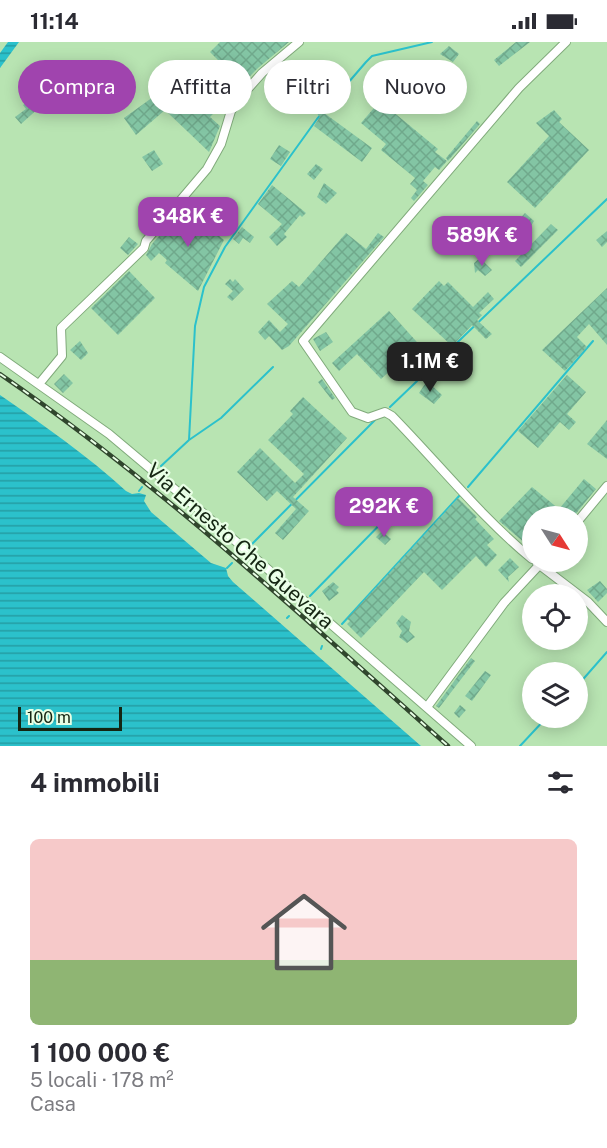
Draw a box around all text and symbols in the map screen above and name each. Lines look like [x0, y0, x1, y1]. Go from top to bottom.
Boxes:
text: 11:14 [30, 8, 79, 34]
chip: Compra [18, 60, 136, 114]
chip: Affitta [148, 60, 252, 114]
chip: Filtri [264, 60, 351, 114]
chip: Nuovo [363, 60, 467, 114]
pin: 348K € [139, 197, 237, 248]
text: 348K € [152, 204, 224, 228]
pin: 589K € [433, 216, 531, 267]
text: 589K € [446, 223, 518, 247]
pin: 1.1M € [381, 342, 479, 393]
text: 1.1M € [401, 349, 459, 373]
street label: Via Ernesto Che Guevara [142, 457, 339, 634]
pin: 292K € [335, 487, 433, 538]
text: 292K € [349, 494, 419, 518]
north arrow [522, 506, 588, 572]
map controls [522, 506, 588, 728]
button: locate [522, 584, 588, 650]
button: layers [522, 662, 588, 728]
scale bar [18, 704, 122, 732]
text: 100 m [27, 708, 71, 727]
icon: filters [544, 766, 577, 799]
text: 4 immobili [30, 767, 160, 798]
icon: home [250, 878, 358, 986]
text: 1 100 000 € [30, 1037, 170, 1068]
text: 5 locali · 178 m² [30, 1068, 174, 1092]
text: Casa [30, 1092, 76, 1116]

